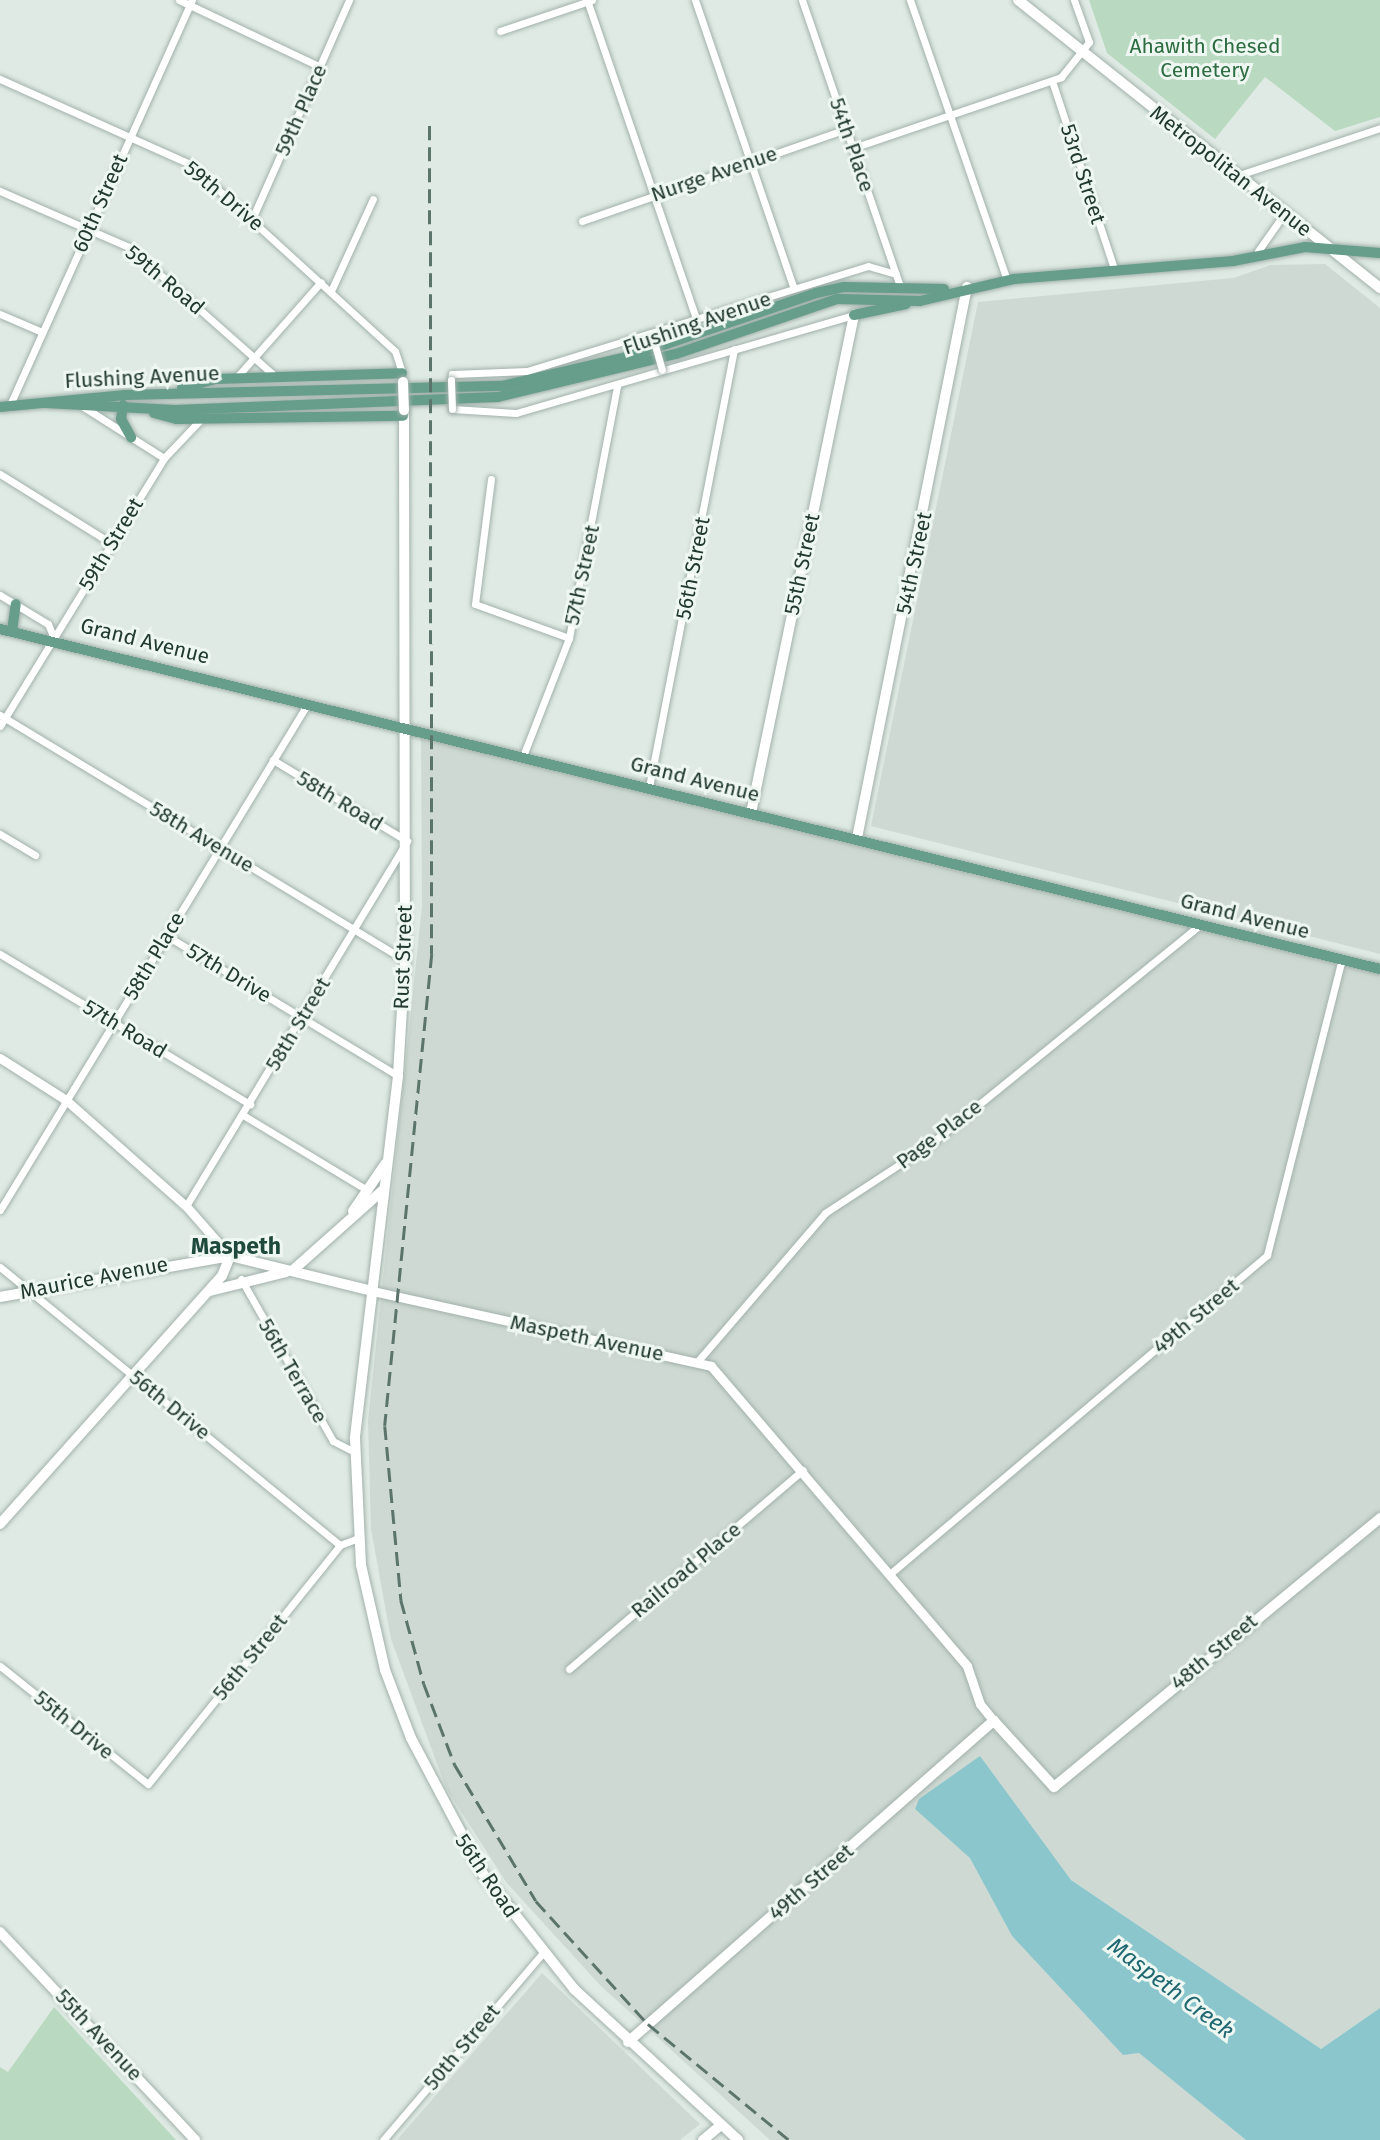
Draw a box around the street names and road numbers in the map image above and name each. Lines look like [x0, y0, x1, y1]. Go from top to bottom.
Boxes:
street label: 59th Place [270, 60, 332, 160]
street label: 54th Place [824, 95, 880, 195]
street label: Metropolitan Avenue [1145, 100, 1317, 242]
street label: 53rd Street [1055, 121, 1111, 227]
street label: Nurge Avenue [648, 141, 780, 207]
street label: 60th Street [67, 150, 133, 256]
street label: 59th Drive [179, 156, 269, 236]
street label: 59th Road [120, 240, 210, 320]
street label: Flushing Avenue [620, 286, 774, 360]
street label: Flushing Avenue [64, 360, 220, 394]
street label: 59th Street [74, 493, 148, 595]
street label: 54th Street [891, 509, 937, 617]
street label: 55th Street [779, 511, 825, 617]
street label: 56th Street [671, 514, 715, 622]
street label: 57th Street [559, 523, 605, 627]
street label: Grand Avenue [78, 613, 212, 669]
street label: Grand Avenue [628, 751, 762, 807]
street label: 58th Road [292, 765, 388, 837]
street label: 58th Avenue [145, 796, 259, 878]
street label: Grand Avenue [1178, 888, 1312, 944]
street label: Rust Street [389, 904, 417, 1010]
street label: 58th Place [118, 907, 190, 1005]
street label: 57th Drive [182, 938, 276, 1008]
street label: 58th Street [260, 973, 336, 1075]
street label: 57th Road [79, 994, 171, 1064]
street label: Page Place [891, 1094, 987, 1174]
street label: Maurice Avenue [18, 1251, 170, 1305]
street label: 49th Street [1148, 1273, 1244, 1359]
street label: Maspeth Avenue [508, 1309, 666, 1367]
street label: 56th Terrace [253, 1314, 333, 1428]
street label: 56th Drive [125, 1365, 215, 1445]
street label: Railroad Place [626, 1517, 746, 1623]
street label: 56th Street [207, 1609, 293, 1705]
street label: 48th Street [1166, 1609, 1262, 1695]
street label: 55th Drive [29, 1685, 119, 1765]
street label: 56th Road [450, 1829, 524, 1923]
street label: 49th Street [763, 1838, 859, 1926]
street label: 55th Avenue [50, 1984, 148, 2086]
street label: 50th Street [419, 1999, 505, 2095]

